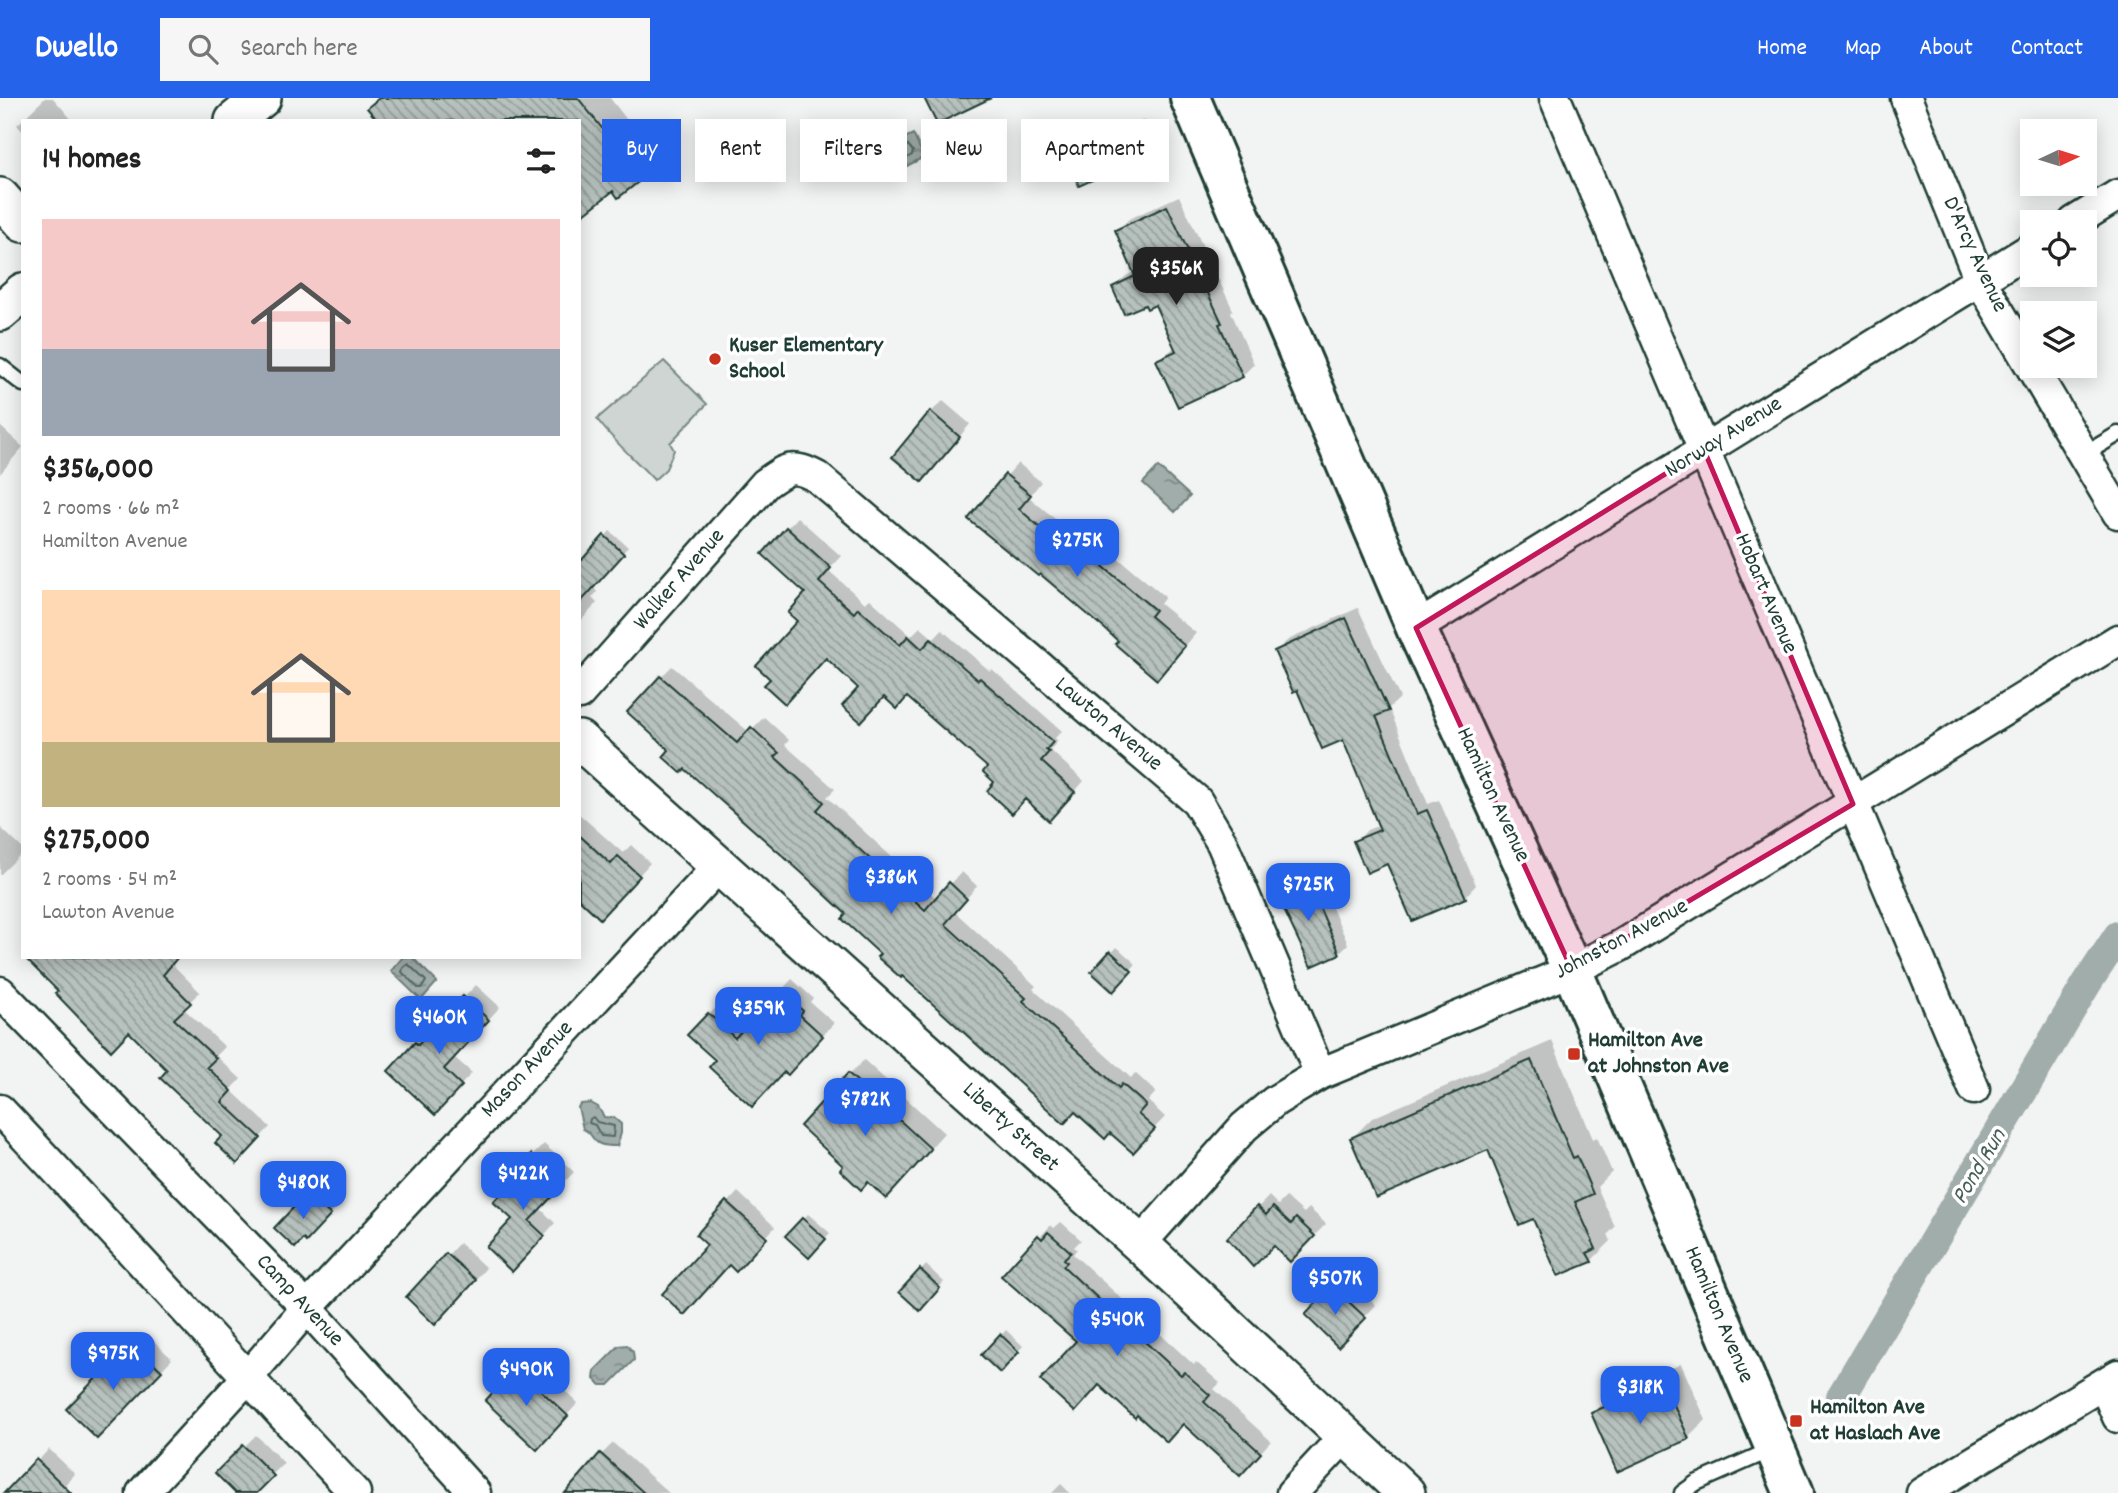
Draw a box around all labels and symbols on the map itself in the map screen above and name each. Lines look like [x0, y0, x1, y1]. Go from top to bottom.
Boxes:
north arrow [2020, 119, 2096, 196]
street label: D'Arcy Avenue [1933, 192, 2015, 318]
pin: $356K [1127, 248, 1225, 307]
place label: Kuser Elementary School [729, 330, 885, 389]
marker: Kuser Elementary School [707, 351, 723, 367]
street label: Norway Avenue [1659, 389, 1789, 487]
pin: $275K [1028, 519, 1126, 579]
street label: Walker Avenue [626, 522, 734, 638]
street label: Hobart Avenue [1725, 529, 1805, 659]
street label: Lawton Avenue [1047, 670, 1169, 780]
street label: Hamilton Avenue [1446, 722, 1538, 868]
pin: $386K [842, 856, 940, 916]
pin: $725K [1259, 864, 1357, 923]
street label: Johnston Avenue [1549, 891, 1695, 989]
pin: $359K [709, 988, 807, 1047]
pin: $460K [390, 996, 488, 1056]
street label: Mason Avenue [474, 1014, 582, 1126]
place label: Hamilton Ave at Johnston Ave [1588, 1025, 1729, 1084]
marker: Hamilton Ave at Johnston Ave [1566, 1046, 1582, 1062]
street label: Liberty Street [954, 1075, 1066, 1181]
pin: $782K [816, 1079, 914, 1138]
water label: Pond Run [1944, 1122, 2016, 1211]
pin: $422K [474, 1152, 572, 1212]
pin: $480K [254, 1162, 352, 1221]
street label: Hamilton Avenue [1674, 1242, 1762, 1388]
street label: Camp Avenue [247, 1247, 351, 1355]
pin: $507K [1286, 1258, 1384, 1317]
pin: $540K [1068, 1298, 1166, 1358]
pin: $975K [64, 1332, 162, 1392]
pin: $490K [477, 1348, 575, 1408]
pin: $318K [1591, 1366, 1689, 1426]
place label: Hamilton Ave at Haslach Ave [1810, 1392, 1940, 1451]
marker: Hamilton Ave at Haslach Ave [1788, 1413, 1804, 1429]

